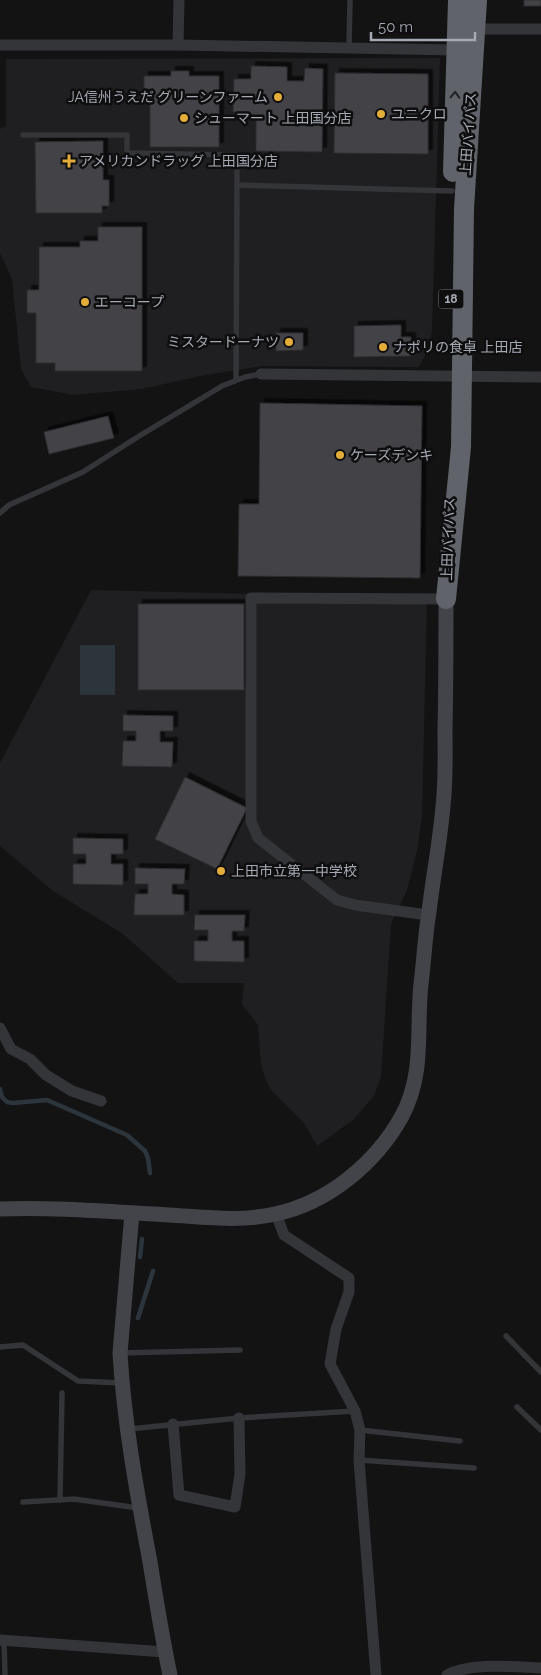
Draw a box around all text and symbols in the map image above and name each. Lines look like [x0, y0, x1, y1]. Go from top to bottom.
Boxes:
scale bar [371, 10, 475, 42]
text: 50 m [378, 18, 413, 36]
place label: JA信州うえだ グリーンファーム [68, 89, 268, 105]
marker: JA信州うえだ グリーンファーム [272, 91, 284, 103]
one-way arrow [450, 91, 460, 98]
street label: 上田バイパス [457, 92, 479, 176]
place label: ユニクロ [391, 106, 447, 122]
marker: ユニクロ [375, 108, 387, 120]
place label: シューマート 上田国分店 [194, 110, 352, 126]
marker: シューマート 上田国分店 [178, 112, 190, 124]
place label: アメリカンドラッグ 上田国分店 [79, 153, 278, 169]
marker: アメリカンドラッグ 上田国分店 [63, 155, 75, 167]
road number: 18 [438, 290, 464, 308]
place label: エーコープ [95, 294, 164, 310]
marker: エーコープ [79, 296, 91, 308]
place label: ミスタードーナツ [167, 334, 279, 350]
marker: ミスタードーナツ [283, 336, 295, 348]
place label: ナポリの食卓 上田店 [393, 339, 523, 355]
marker: ナポリの食卓 上田店 [377, 341, 389, 353]
place label: ケーズデンキ [350, 447, 433, 463]
marker: ケーズデンキ [334, 449, 346, 461]
street label: 上田バイパス [439, 497, 457, 581]
place label: 上田市立第一中学校 [231, 863, 357, 879]
marker: 上田市立第一中学校 [215, 865, 227, 877]

